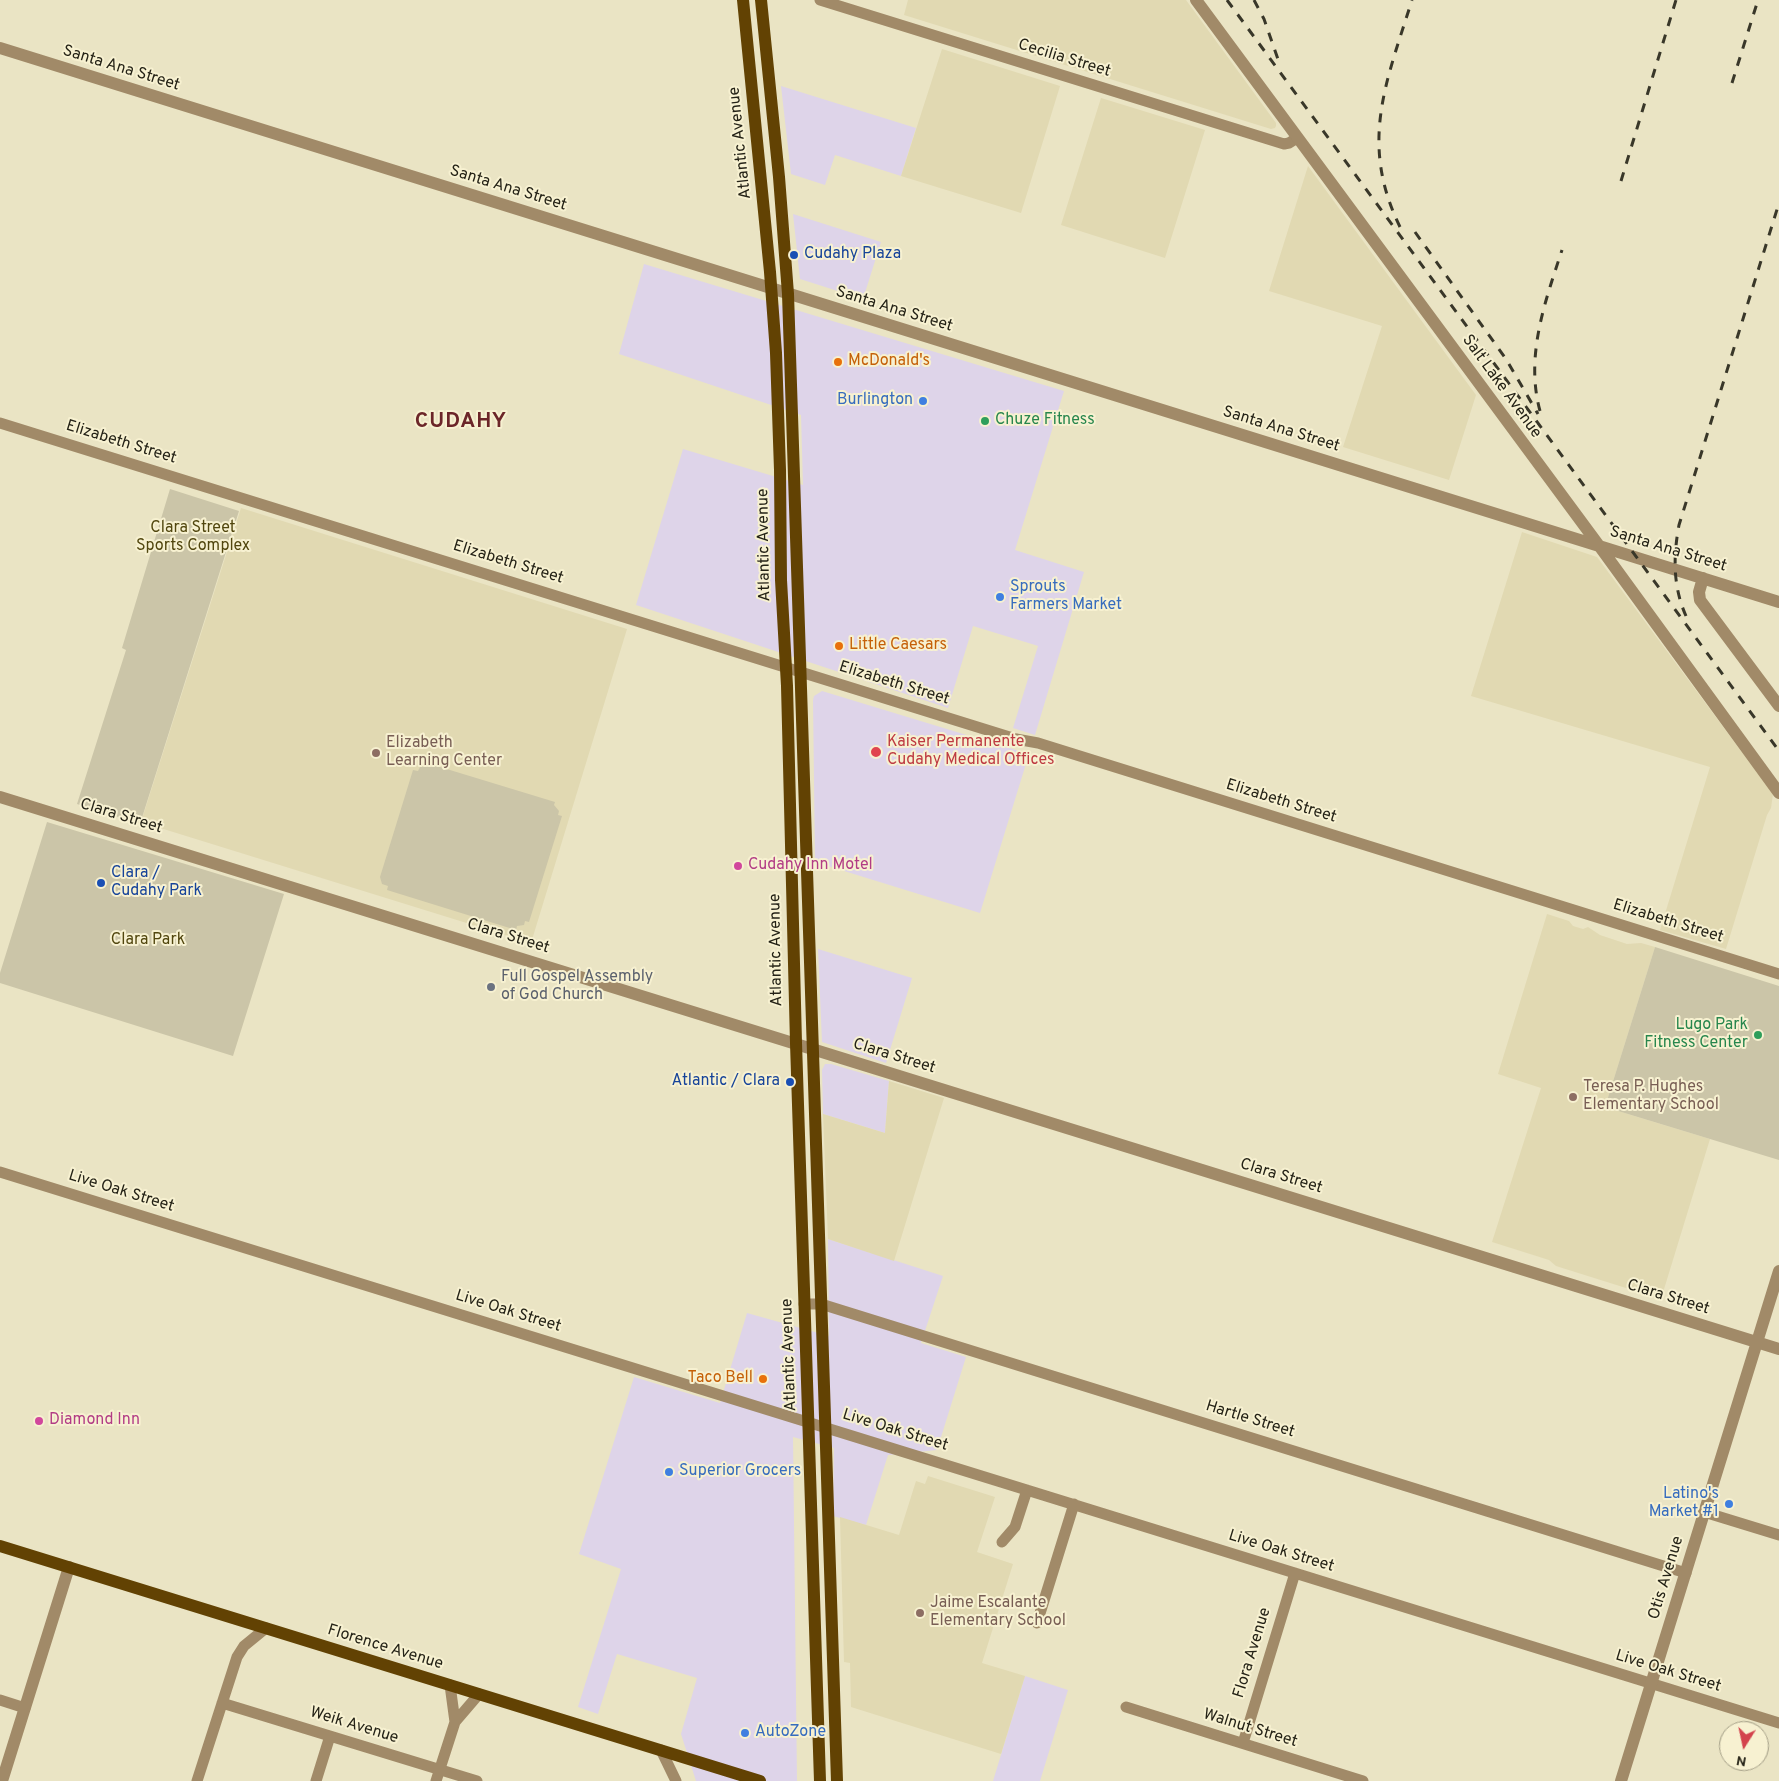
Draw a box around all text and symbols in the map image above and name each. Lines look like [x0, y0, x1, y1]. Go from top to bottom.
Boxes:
street label: Cecilia Street [1015, 36, 1113, 82]
street label: Santa Ana Street [60, 42, 182, 96]
street label: Atlantic Avenue [726, 86, 756, 200]
street label: Santa Ana Street [447, 162, 569, 216]
place label: Cudahy Plaza [804, 245, 901, 265]
marker: Cudahy Plaza [788, 249, 800, 261]
street label: Santa Ana Street [833, 283, 955, 337]
street label: Salt Lake Avenue [1457, 332, 1545, 442]
place label: McDonald's [848, 352, 930, 372]
marker: McDonald's [832, 356, 844, 368]
place label: Burlington [837, 391, 913, 411]
marker: Burlington [917, 395, 929, 407]
street label: Santa Ana Street [1220, 403, 1342, 457]
district label: CUDAHY [414, 410, 508, 436]
place label: Chuze Fitness [995, 411, 1095, 431]
marker: Chuze Fitness [979, 415, 991, 427]
street label: Elizabeth Street [63, 417, 179, 469]
street label: Atlantic Avenue [754, 488, 776, 602]
park label: Clara Street Sports Complex [136, 519, 250, 557]
street label: Santa Ana Street [1607, 523, 1729, 577]
street label: Elizabeth Street [450, 537, 566, 589]
place label: Sprouts Farmers Market [1010, 578, 1122, 616]
marker: Sprouts Farmers Market [994, 591, 1006, 603]
place label: Little Caesars [849, 636, 947, 656]
marker: Little Caesars [833, 640, 845, 652]
street label: Elizabeth Street [836, 658, 952, 710]
place label: Kaiser Permanente Cudahy Medical Offices [887, 733, 1055, 771]
place label: Elizabeth Learning Center [386, 734, 502, 772]
marker: Kaiser Permanente Cudahy Medical Offices [869, 745, 883, 759]
marker: Elizabeth Learning Center [370, 747, 382, 759]
street label: Elizabeth Street [1223, 776, 1339, 828]
street label: Clara Street [77, 795, 165, 839]
place label: Cudahy Inn Motel [748, 856, 873, 876]
marker: Cudahy Inn Motel [732, 860, 744, 872]
place label: Clara / Cudahy Park [111, 864, 202, 902]
marker: Clara / Cudahy Park [95, 877, 107, 889]
street label: Atlantic Avenue [766, 893, 788, 1007]
street label: Elizabeth Street [1610, 896, 1726, 948]
street label: Clara Street [464, 915, 552, 959]
park label: Clara Park [111, 931, 185, 951]
place label: Full Gospel Assembly of God Church [501, 968, 653, 1006]
marker: Full Gospel Assembly of God Church [485, 981, 497, 993]
place label: Lugo Park Fitness Center [1644, 1016, 1748, 1054]
marker: Lugo Park Fitness Center [1752, 1029, 1764, 1041]
street label: Clara Street [850, 1035, 938, 1079]
place label: Atlantic / Clara [671, 1072, 780, 1092]
marker: Atlantic / Clara [784, 1076, 796, 1088]
place label: Teresa P. Hughes Elementary School [1583, 1078, 1719, 1116]
marker: Teresa P. Hughes Elementary School [1567, 1091, 1579, 1103]
street label: Clara Street [1237, 1155, 1325, 1199]
street label: Live Oak Street [66, 1167, 176, 1217]
street label: Clara Street [1624, 1276, 1712, 1320]
street label: Live Oak Street [453, 1287, 563, 1337]
street label: Atlantic Avenue [778, 1298, 802, 1412]
place label: Taco Bell [688, 1369, 753, 1389]
marker: Taco Bell [757, 1373, 769, 1385]
street label: Hartle Street [1203, 1397, 1297, 1443]
street label: Live Oak Street [840, 1406, 950, 1456]
place label: Diamond Inn [49, 1411, 140, 1431]
marker: Diamond Inn [33, 1415, 45, 1427]
place label: Superior Grocers [679, 1462, 801, 1482]
marker: Superior Grocers [663, 1466, 675, 1478]
place label: Latino's Market #1 [1649, 1485, 1719, 1523]
marker: Latino's Market #1 [1723, 1498, 1735, 1510]
street label: Live Oak Street [1226, 1527, 1336, 1577]
street label: Otis Avenue [1645, 1534, 1689, 1622]
place label: Jaime Escalante Elementary School [930, 1594, 1066, 1632]
street label: Flora Avenue [1230, 1605, 1276, 1701]
marker: Jaime Escalante Elementary School [914, 1607, 926, 1619]
street label: Florence Avenue [325, 1621, 445, 1675]
street label: Live Oak Street [1613, 1647, 1723, 1697]
street label: Weik Avenue [307, 1703, 401, 1749]
street label: Walnut Street [1201, 1706, 1299, 1752]
north arrow [1719, 1721, 1769, 1771]
place label: AutoZone [755, 1723, 826, 1743]
marker: AutoZone [739, 1727, 751, 1739]
text: N [1735, 1751, 1748, 1770]

